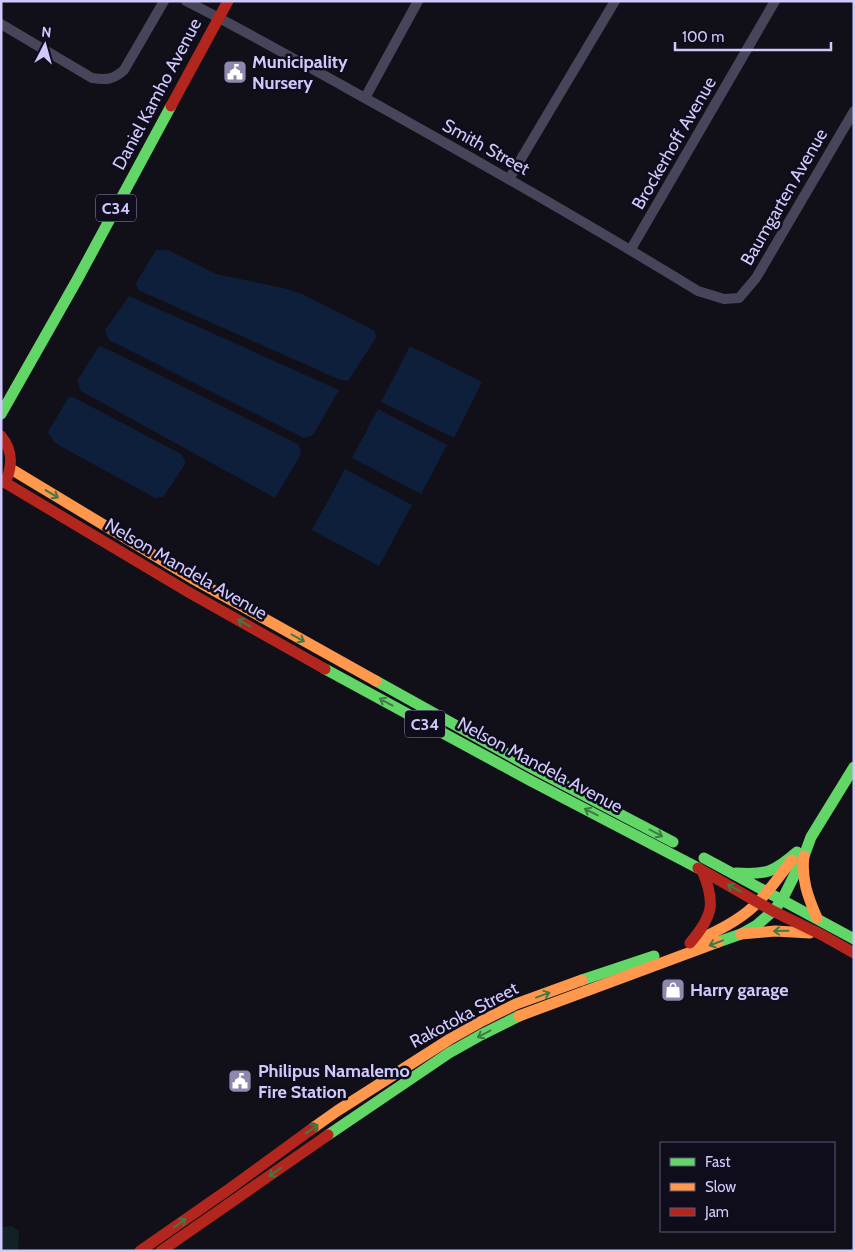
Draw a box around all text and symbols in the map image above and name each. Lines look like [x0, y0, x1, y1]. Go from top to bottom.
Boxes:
street label: Daniel Kamho Avenue [108, 15, 206, 173]
north arrow [20, 20, 70, 70]
scale bar [675, 20, 831, 52]
text: N [40, 23, 52, 42]
text: 100 m [682, 28, 724, 46]
place label: Municipality Nursery [252, 51, 348, 94]
public building icon: Municipality Nursery [222, 59, 248, 85]
street label: Brockerhoff Avenue [627, 73, 721, 213]
street label: Smith Street [439, 114, 533, 180]
street label: Baumgarten Avenue [736, 125, 832, 269]
road number: C34 [96, 194, 136, 222]
one-way arrow [45, 490, 59, 500]
street label: Nelson Mandela Avenue [101, 514, 271, 624]
one-way arrow [237, 617, 251, 627]
one-way arrow [291, 633, 306, 643]
one-way arrow [378, 697, 393, 707]
road number: C34 [405, 711, 445, 738]
street label: Nelson Mandela Avenue [454, 712, 626, 818]
one-way arrow [583, 807, 598, 817]
one-way arrow [649, 828, 664, 838]
one-way arrow [727, 883, 742, 893]
one-way arrow [773, 926, 789, 935]
one-way arrow [709, 939, 725, 948]
street label: Rakotoka Street [406, 977, 522, 1053]
shop icon: Harry garage [660, 977, 686, 1003]
place label: Harry garage [690, 979, 789, 1001]
one-way arrow [535, 990, 550, 999]
one-way arrow [476, 1029, 491, 1039]
place label: Philipus Namalemo Fire Station [258, 1060, 410, 1103]
public building icon: Philipus Namalemo Fire Station [227, 1068, 253, 1094]
one-way arrow [305, 1123, 318, 1134]
legend [660, 1142, 835, 1232]
text: Fast [705, 1153, 730, 1171]
one-way arrow [269, 1167, 283, 1177]
text: Slow [705, 1178, 736, 1196]
text: Jam [704, 1203, 729, 1221]
one-way arrow [173, 1218, 187, 1228]

